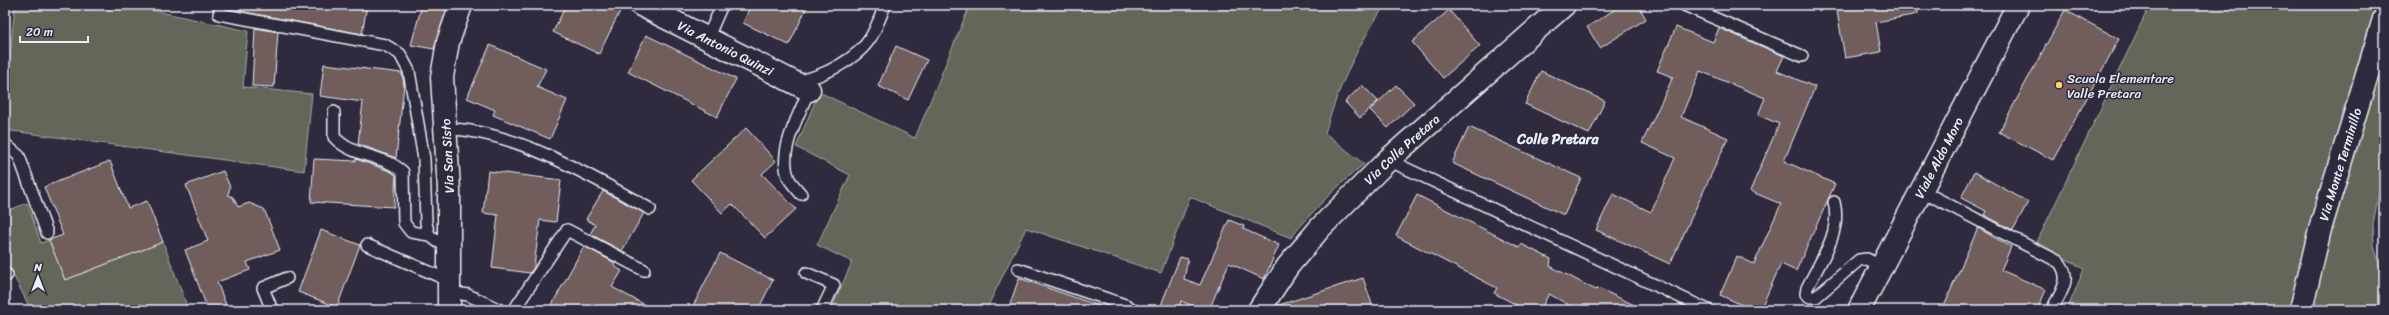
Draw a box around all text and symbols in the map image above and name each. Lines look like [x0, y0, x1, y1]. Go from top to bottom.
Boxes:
street label: Via Antonio Quinzi [673, 14, 778, 83]
scale bar [20, 18, 88, 44]
text: 20 m [26, 21, 53, 43]
place label: Scuola Elementare Valle Pretara [2067, 67, 2174, 105]
marker: Scuola Elementare Valle Pretara [2054, 80, 2064, 90]
street label: Via Monte Terminillo [2312, 105, 2368, 224]
street label: Via Colle Pretara [1358, 108, 1446, 190]
street label: Viale Aldo Moro [1908, 112, 1970, 203]
street label: Via San Sisto [434, 118, 461, 194]
district label: Colle Pretara [1516, 127, 1600, 152]
north arrow [18, 257, 58, 297]
text: N [33, 258, 42, 277]

